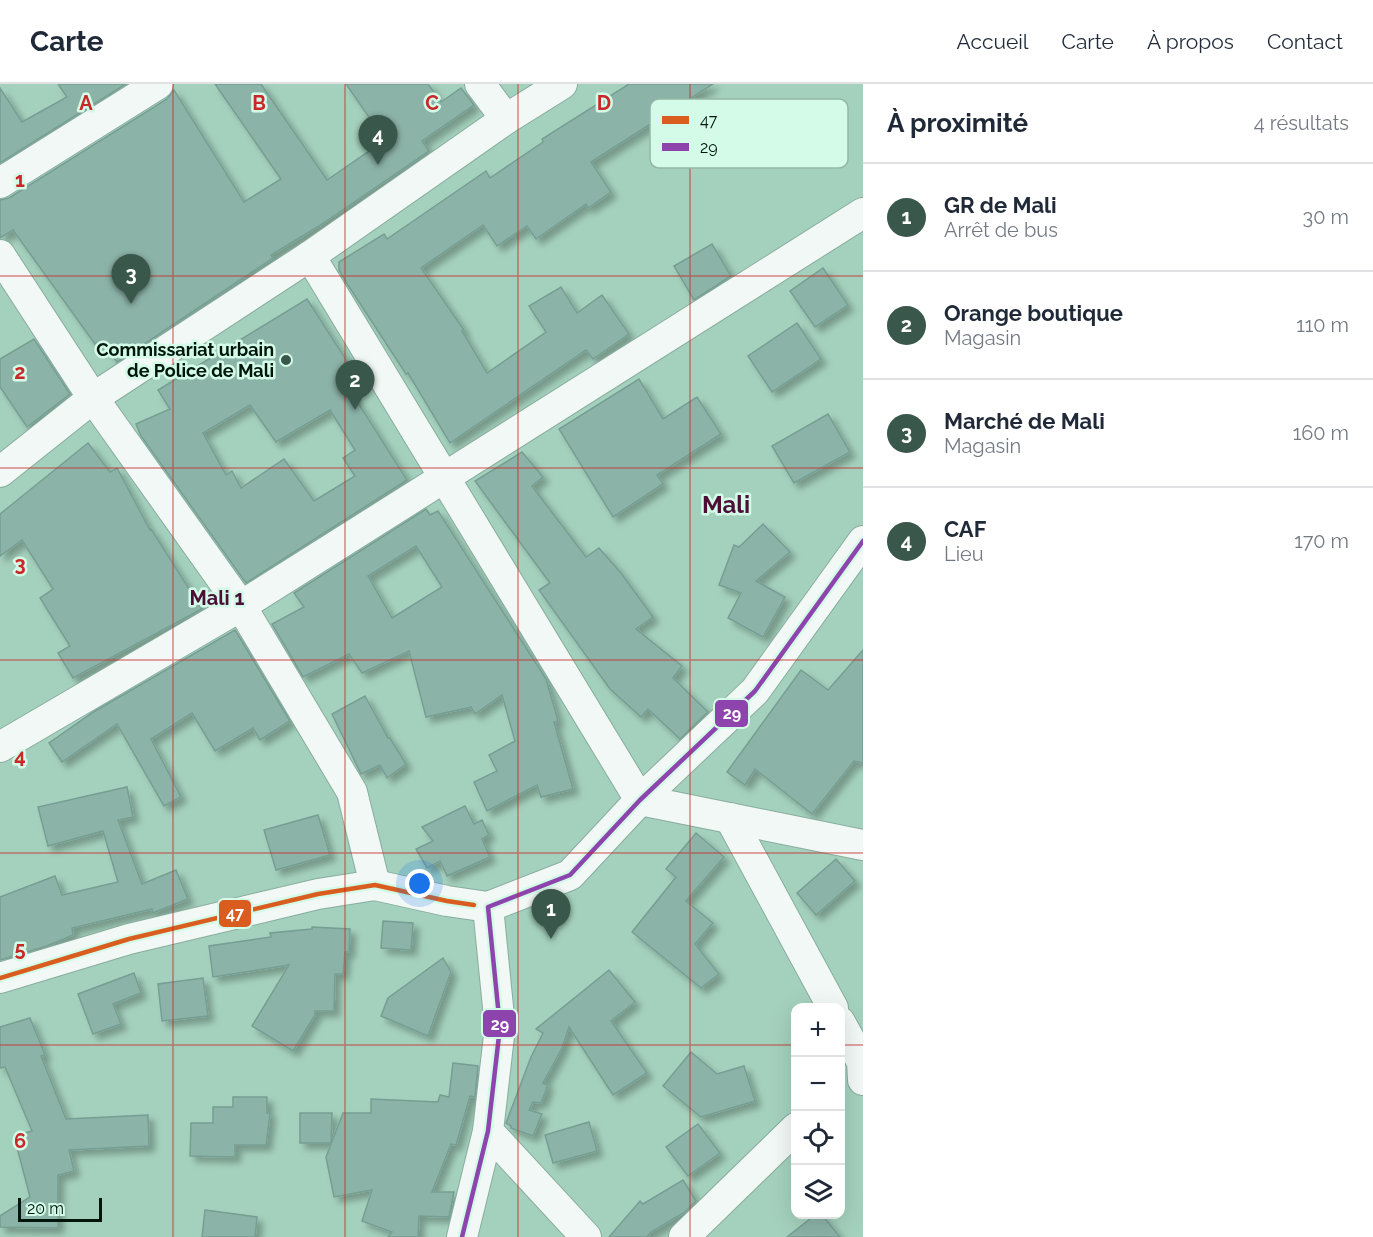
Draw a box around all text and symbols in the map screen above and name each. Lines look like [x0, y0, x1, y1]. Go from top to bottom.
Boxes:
text: Carte [30, 25, 103, 58]
text: Accueil [957, 29, 1029, 54]
text: Carte [1062, 29, 1114, 54]
text: À propos [1147, 29, 1234, 54]
text: Contact [1267, 29, 1343, 54]
text: A [79, 91, 93, 115]
text: B [252, 91, 266, 115]
text: C [425, 91, 439, 115]
text: D [597, 91, 611, 115]
legend [650, 99, 848, 168]
text: À proximité [887, 108, 1028, 138]
text: 47 [700, 111, 718, 130]
text: 4 résultats [1254, 111, 1349, 135]
pin: 4 [358, 116, 398, 165]
text: 29 [700, 138, 718, 157]
text: 1 [15, 168, 25, 192]
text: GR de Mali [944, 192, 1057, 218]
text: 1 [902, 205, 911, 229]
text: 30 m [1303, 205, 1349, 229]
text: Arrêt de bus [944, 218, 1058, 242]
pin: 3 [112, 254, 150, 304]
text: Orange boutique [944, 300, 1123, 326]
text: 2 [901, 313, 912, 337]
text: 110 m [1296, 313, 1349, 337]
text: Magasin [944, 326, 1021, 350]
place label: Commissariat urbain de Police de Mali [96, 339, 274, 381]
marker: Commissariat urbain de Police de Mali [279, 353, 293, 367]
text: 2 [14, 360, 26, 384]
pin: 2 [336, 360, 374, 410]
text: Marché de Mali [944, 408, 1105, 434]
text: 3 [901, 421, 912, 445]
text: 160 m [1293, 421, 1349, 445]
text: Magasin [944, 434, 1021, 458]
district label: Mali [702, 490, 750, 519]
text: CAF [944, 516, 986, 542]
text: 4 [901, 529, 912, 553]
text: 170 m [1294, 529, 1349, 553]
text: Lieu [944, 542, 984, 566]
text: 3 [14, 552, 26, 576]
district label: Mali 1 [190, 586, 245, 610]
line badge: 29 [714, 699, 749, 728]
text: 29 [723, 704, 741, 723]
text: 4 [14, 744, 26, 768]
your location [405, 869, 434, 898]
pin: 1 [532, 890, 570, 939]
line badge: 47 [218, 899, 252, 928]
text: 47 [226, 904, 244, 923]
text: 5 [14, 937, 26, 961]
map controls [791, 1003, 845, 1219]
button: + [791, 1003, 845, 1057]
line badge: 29 [482, 1009, 517, 1038]
text: 29 [491, 1015, 509, 1034]
button: − [791, 1057, 845, 1111]
button: locate [791, 1111, 845, 1165]
text: 6 [14, 1129, 26, 1153]
button: layers [791, 1165, 845, 1219]
scale bar [18, 1195, 102, 1222]
text: 20 m [27, 1199, 64, 1218]

